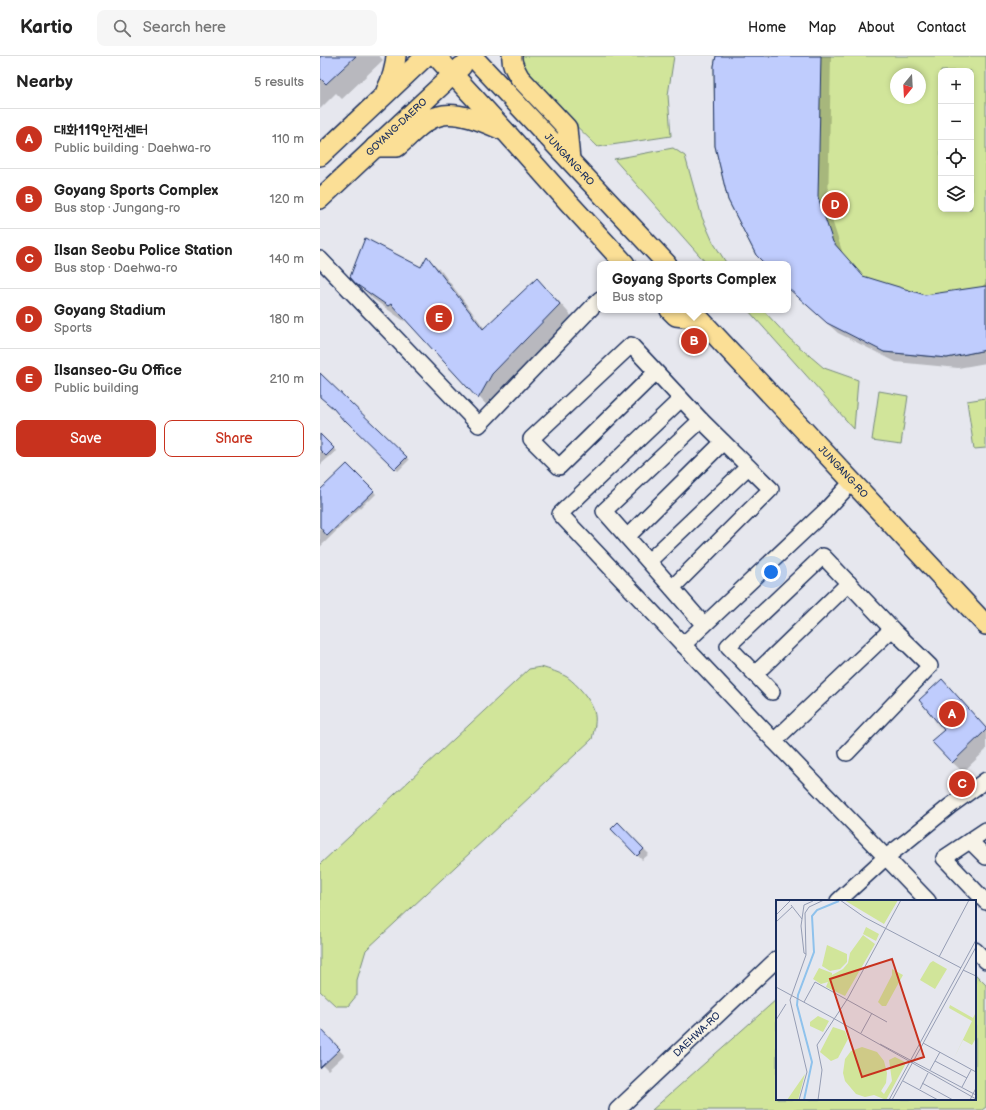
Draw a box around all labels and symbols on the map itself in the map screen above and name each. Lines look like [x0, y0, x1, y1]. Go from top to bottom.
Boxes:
north arrow [890, 68, 926, 104]
street label: GOYANG-DAERO [364, 96, 430, 159]
street label: JUNGANG-RO [542, 131, 597, 188]
pin: D [822, 190, 848, 220]
pin: E [426, 303, 452, 333]
pin: B [681, 326, 707, 356]
street label: JUNGANG-RO [816, 443, 871, 501]
your location [761, 562, 781, 582]
pin: A [939, 699, 965, 729]
pin: C [949, 769, 975, 799]
inset map [776, 900, 976, 1100]
street label: DAEHWA-RO [671, 1009, 723, 1059]

